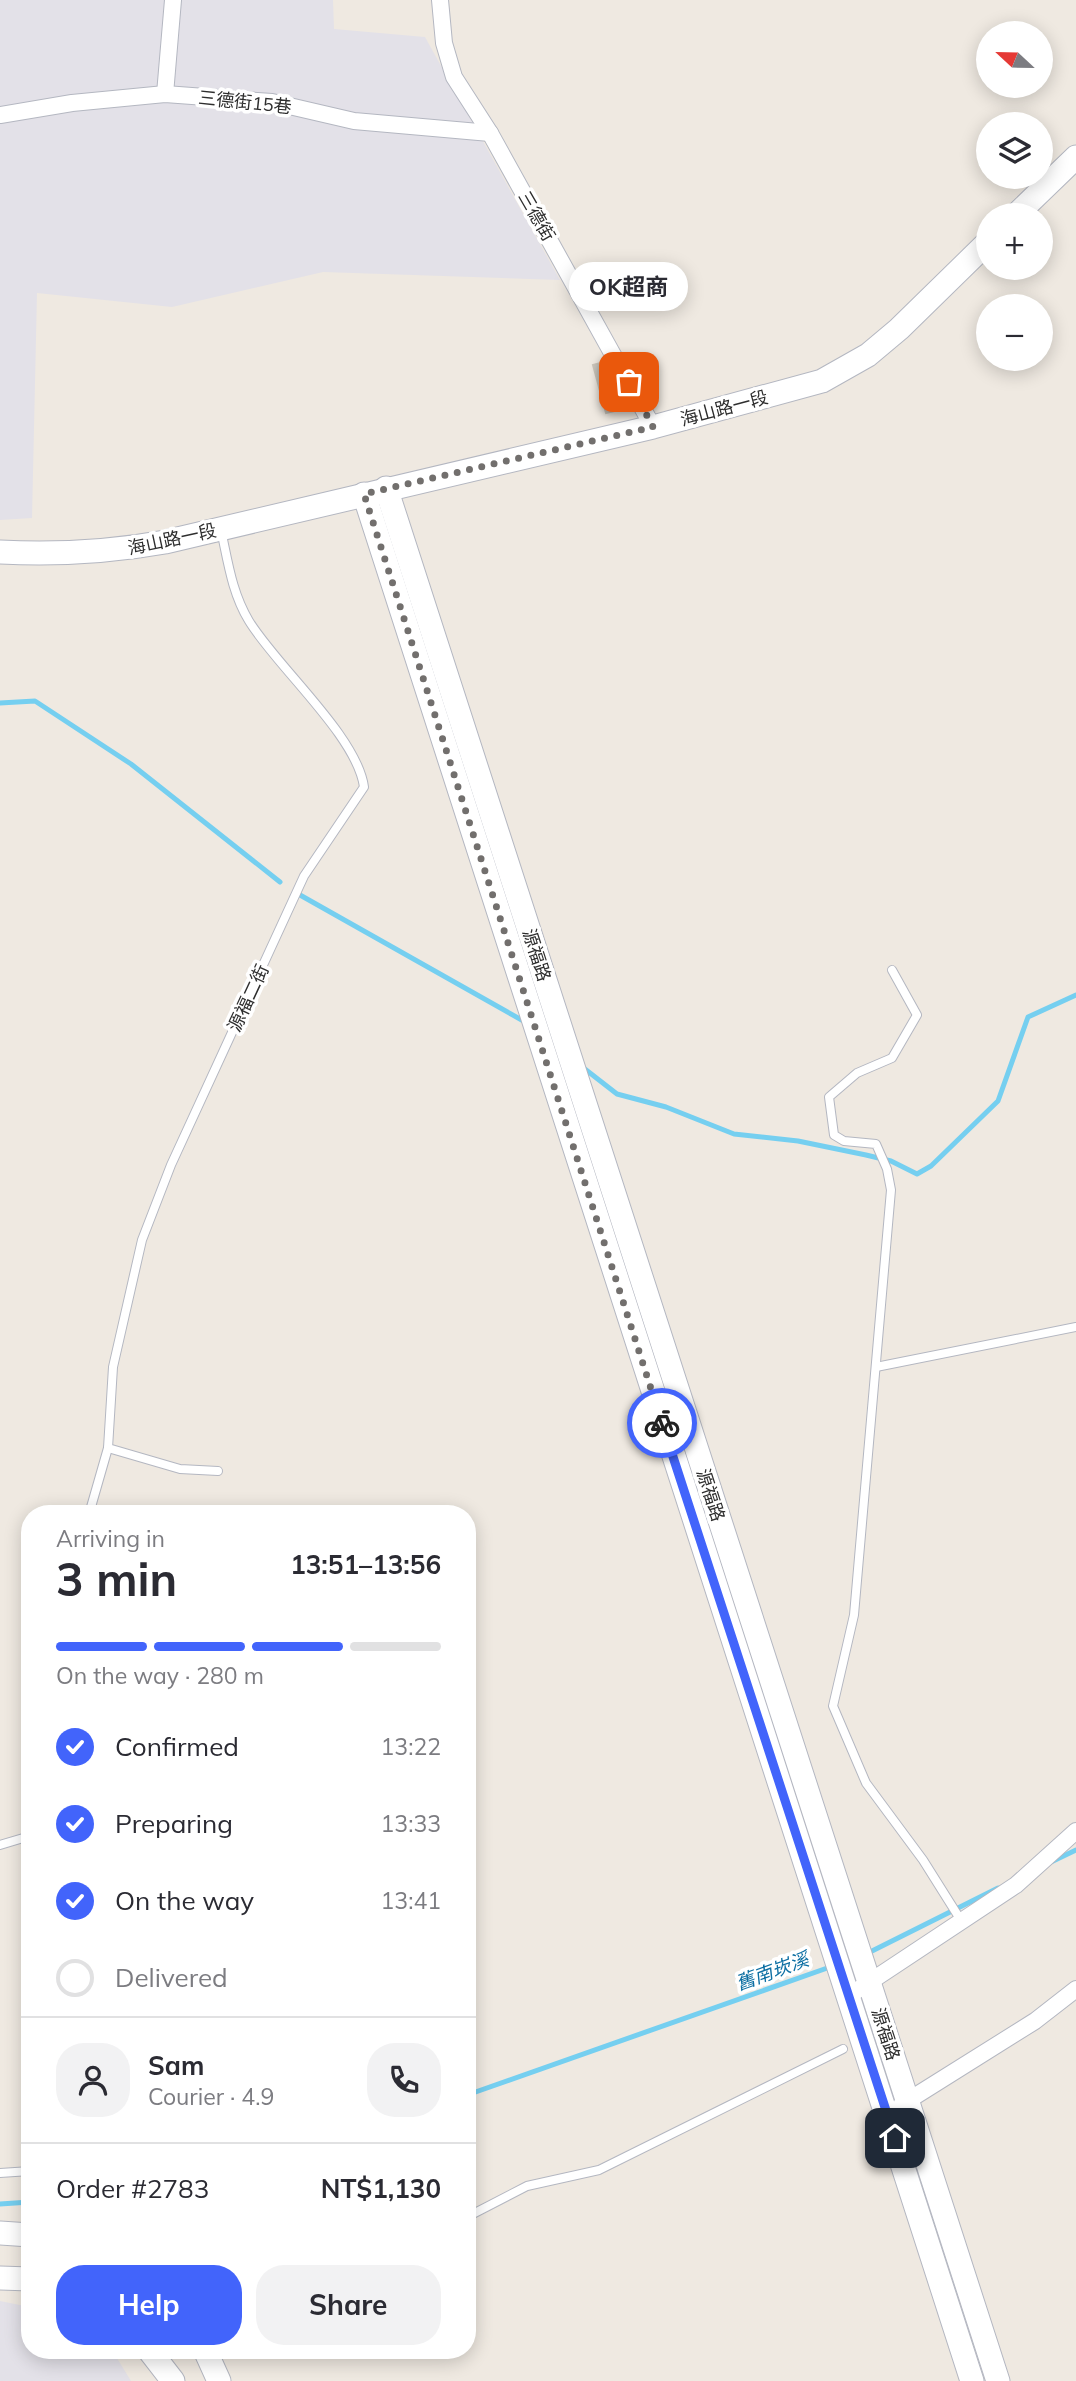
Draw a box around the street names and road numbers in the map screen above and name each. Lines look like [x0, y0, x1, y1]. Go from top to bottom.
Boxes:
street label: 三德街15巷 [197, 86, 293, 118]
street label: 三德街 [514, 187, 560, 245]
street label: 海山路一段 [678, 385, 770, 431]
street label: 海山路一段 [126, 518, 218, 560]
street label: 源福路 [518, 926, 556, 984]
street label: 源福二街 [222, 961, 274, 1035]
street label: 源福路 [692, 1466, 730, 1524]
street label: 源福路 [867, 2005, 905, 2063]

